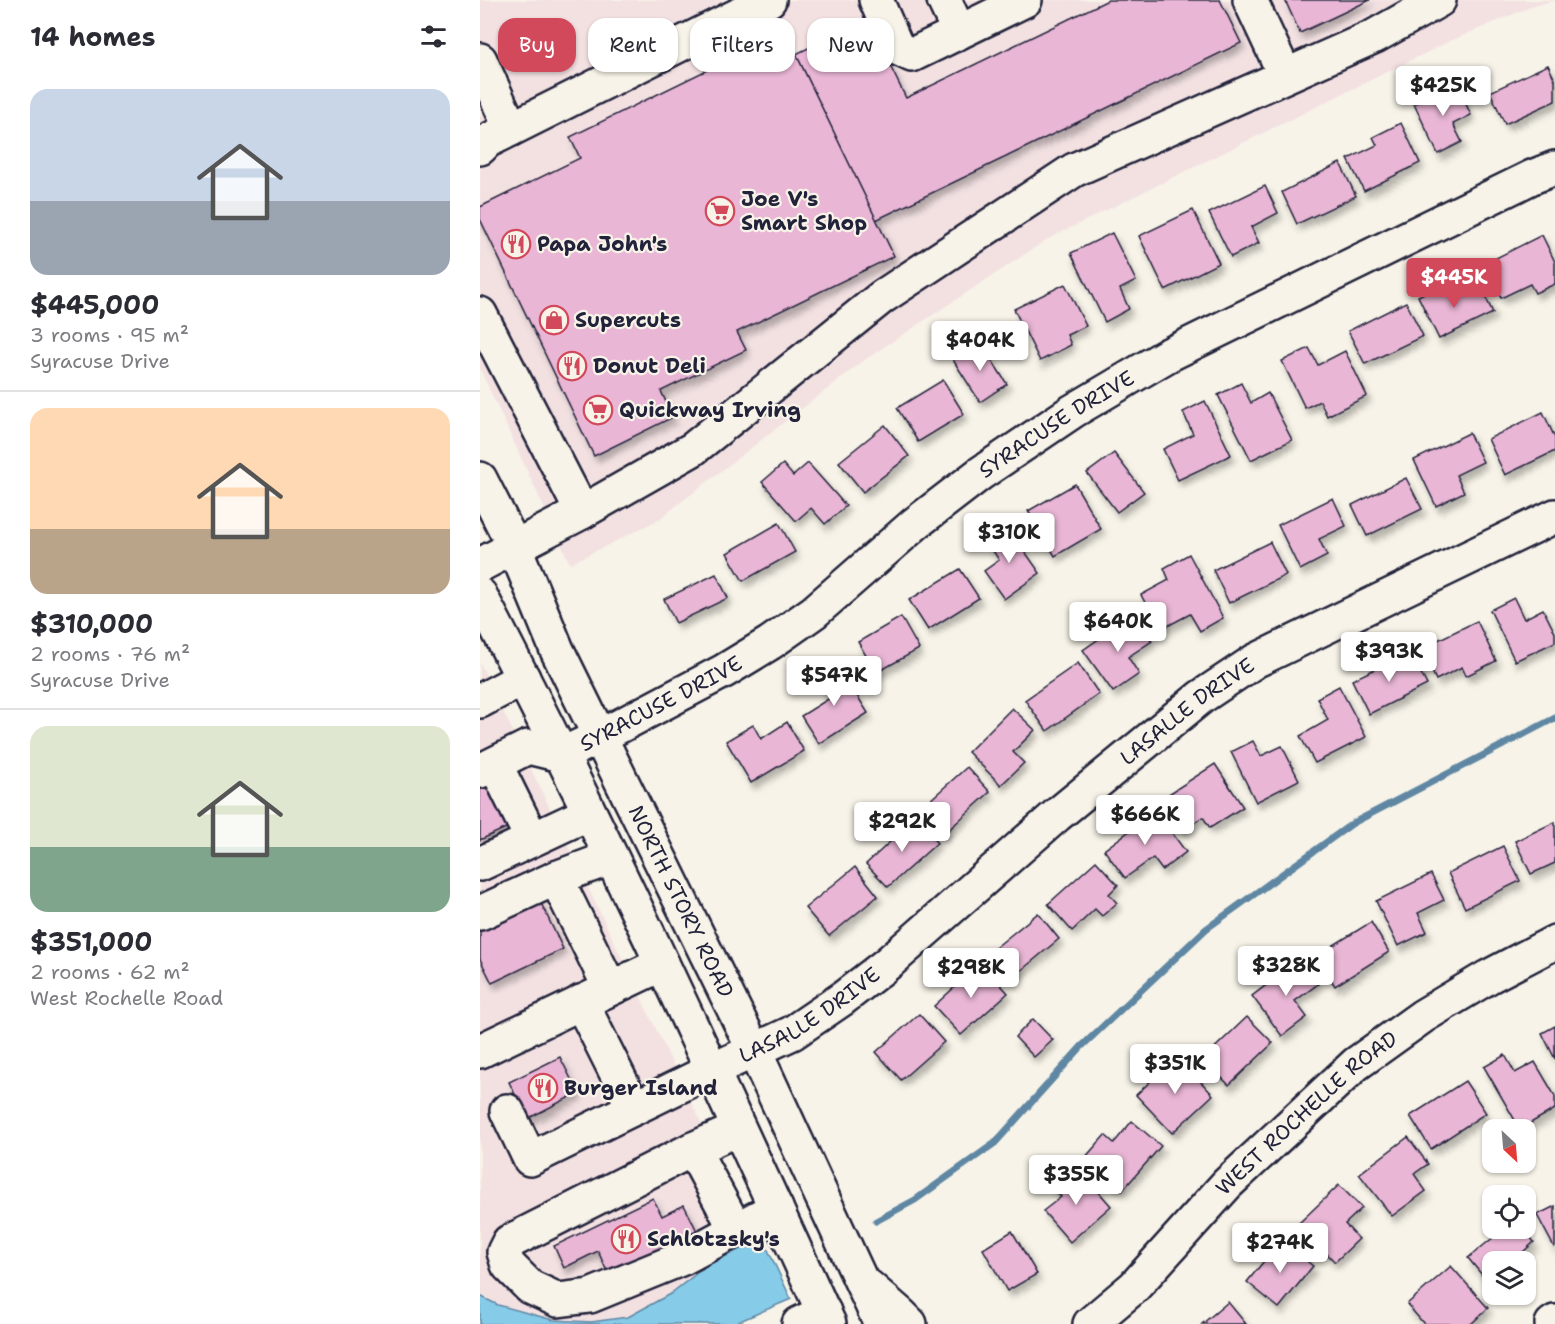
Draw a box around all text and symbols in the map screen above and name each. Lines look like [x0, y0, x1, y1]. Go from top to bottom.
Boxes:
chip: Buy [498, 18, 576, 72]
chip: Rent [588, 18, 678, 72]
chip: Filters [690, 18, 795, 72]
chip: New [807, 18, 894, 72]
text: 14 homes [30, 19, 156, 54]
icon: filters [417, 20, 450, 53]
pin: $425K [1401, 66, 1485, 117]
text: $425K [1410, 72, 1476, 98]
icon: home [186, 128, 294, 236]
place label: Joe V's Smart Shop [741, 185, 867, 237]
supermarket icon: Joe V's Smart Shop [704, 195, 736, 227]
restaurant icon: Papa John's [500, 228, 532, 260]
place label: Papa John's [537, 230, 667, 258]
pin: $445K [1412, 258, 1496, 309]
text: $445K [1420, 264, 1488, 290]
text: $445,000 [30, 287, 159, 322]
shop icon: Supercuts [538, 304, 570, 336]
place label: Supercuts [575, 306, 681, 334]
pin: $404K [938, 321, 1022, 372]
text: 3 rooms · 95 m² [30, 322, 189, 348]
text: $404K [945, 327, 1015, 353]
text: Syracuse Drive [30, 348, 170, 374]
restaurant icon: Donut Deli [556, 350, 588, 382]
place label: Donut Deli [593, 352, 706, 380]
street label: SYRACUSE DRIVE [973, 364, 1139, 485]
supermarket icon: Quickway Irving [582, 394, 614, 426]
place label: Quickway Irving [619, 396, 801, 424]
icon: home [186, 447, 294, 555]
pin: $310K [967, 513, 1051, 564]
text: $310K [978, 519, 1040, 545]
pin: $640K [1076, 602, 1160, 653]
text: $310,000 [30, 606, 153, 641]
text: $640K [1083, 608, 1153, 634]
pin: $393K [1347, 632, 1431, 683]
text: $393K [1355, 638, 1423, 664]
text: 2 rooms · 76 m² [30, 641, 190, 667]
street label: SYRACUSE DRIVE [575, 649, 747, 758]
street label: LASALLE DRIVE [1114, 651, 1260, 772]
pin: $547K [792, 656, 876, 707]
text: $547K [800, 662, 868, 688]
text: Syracuse Drive [30, 667, 170, 693]
icon: home [186, 765, 294, 873]
pin: $666K [1103, 795, 1187, 846]
street label: NORTH STORY ROAD [622, 801, 740, 1002]
text: $666K [1110, 801, 1180, 827]
pin: $292K [860, 802, 944, 853]
text: $292K [868, 808, 936, 834]
text: $351,000 [30, 924, 153, 959]
pin: $328K [1244, 946, 1328, 997]
pin: $298K [929, 948, 1013, 999]
text: $328K [1252, 952, 1320, 978]
text: $298K [937, 954, 1005, 980]
text: 2 rooms · 62 m² [30, 959, 190, 985]
street label: LASALLE DRIVE [734, 961, 886, 1070]
text: West Rochelle Road [30, 985, 223, 1011]
street label: WEST ROCHELLE ROAD [1210, 1025, 1403, 1201]
pin: $351K [1133, 1044, 1217, 1095]
text: $351K [1144, 1050, 1206, 1076]
restaurant icon: Burger Island [527, 1072, 559, 1104]
place label: Burger Island [564, 1074, 718, 1102]
north arrow [1482, 1119, 1536, 1173]
map controls [1482, 1119, 1536, 1305]
pin: $355K [1034, 1155, 1118, 1206]
text: $355K [1043, 1161, 1109, 1187]
button: locate [1482, 1185, 1536, 1239]
restaurant icon: Schlotzsky's [610, 1223, 642, 1255]
pin: $274K [1238, 1223, 1322, 1274]
place label: Schlotzsky's [647, 1225, 780, 1253]
text: $274K [1246, 1229, 1314, 1255]
button: layers [1482, 1251, 1536, 1305]

